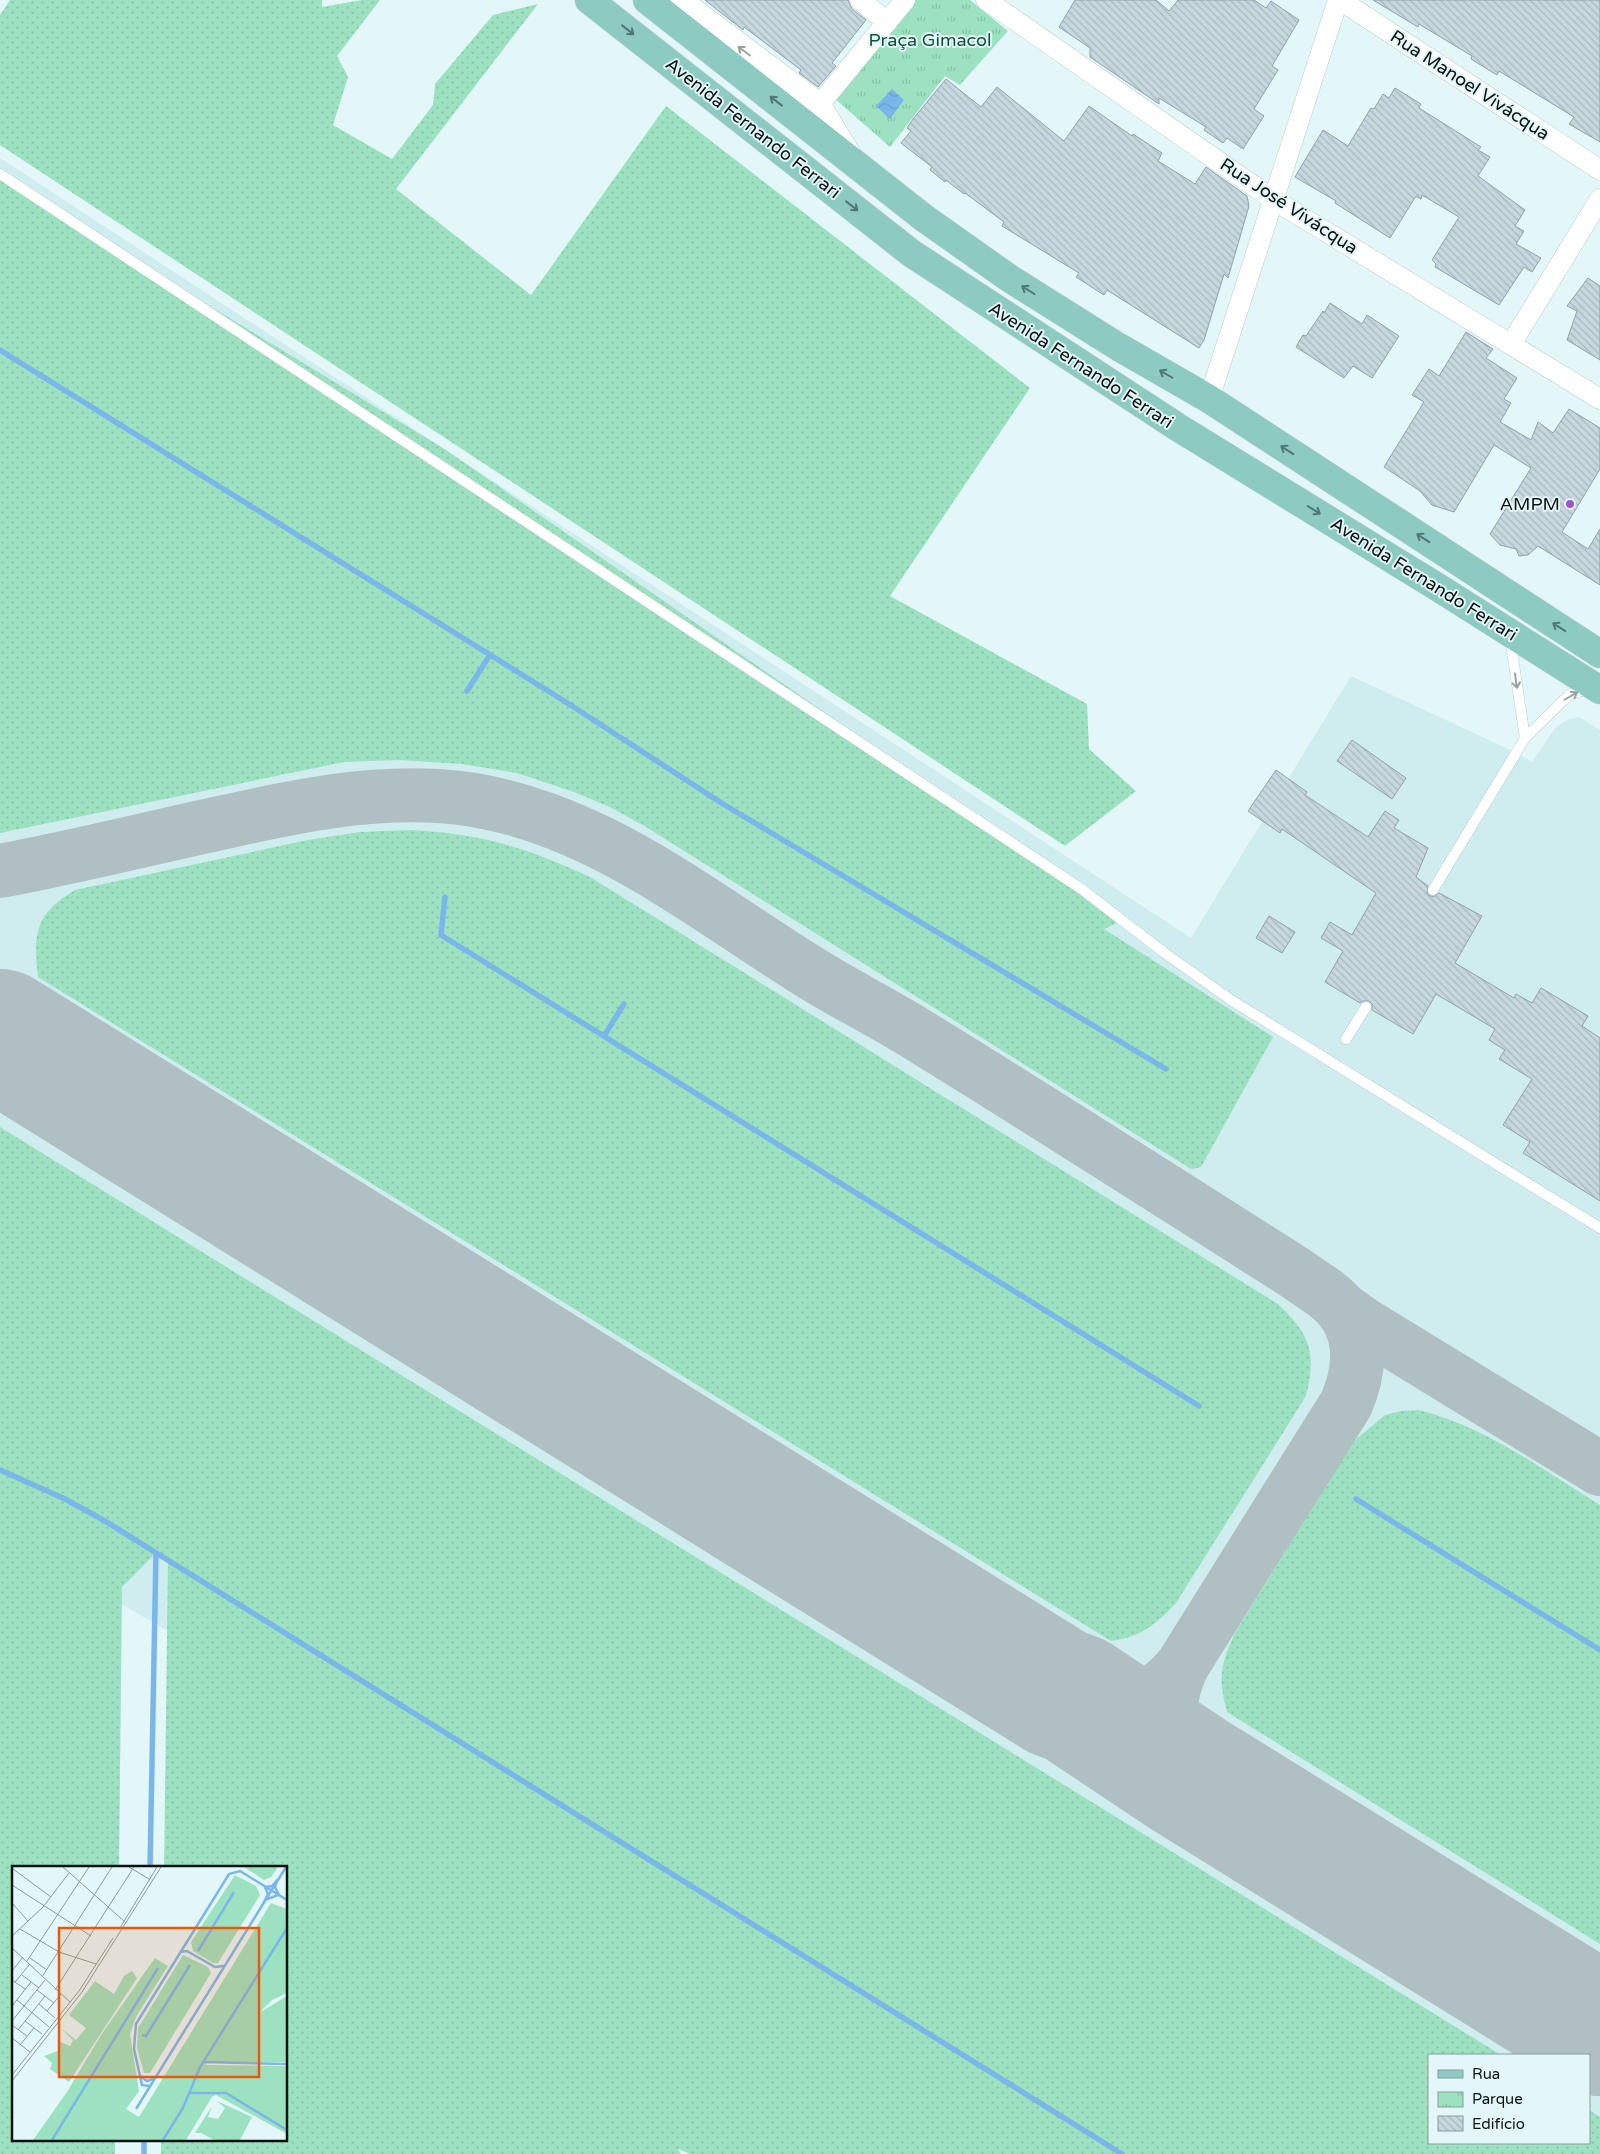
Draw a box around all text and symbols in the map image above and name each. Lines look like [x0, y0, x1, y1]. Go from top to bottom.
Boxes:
one-way arrow [621, 25, 634, 36]
street label: Rua Manoel Vivácqua [1386, 25, 1554, 145]
park label: Praça Gimacol [868, 29, 992, 51]
one-way arrow [738, 45, 751, 56]
street label: Avenida Fernando Ferrari [661, 53, 845, 203]
one-way arrow [770, 96, 783, 107]
street label: Rua José Vivácqua [1216, 153, 1362, 259]
one-way arrow [845, 201, 858, 212]
one-way arrow [1021, 284, 1035, 294]
street label: Avenida Fernando Ferrari [984, 297, 1178, 433]
one-way arrow [1160, 369, 1174, 379]
one-way arrow [1280, 444, 1294, 455]
place label: AMPM [1500, 493, 1560, 515]
marker: AMPM [1564, 498, 1576, 510]
one-way arrow [1306, 506, 1320, 516]
street label: Avenida Fernando Ferrari [1327, 512, 1521, 646]
one-way arrow [1417, 533, 1431, 543]
one-way arrow [1553, 622, 1567, 632]
one-way arrow [1511, 672, 1521, 688]
one-way arrow [1563, 691, 1578, 701]
inset map [12, 1866, 288, 2142]
legend [1428, 2054, 1590, 2144]
text: Rua [1472, 2065, 1500, 2083]
text: Parque [1472, 2090, 1523, 2108]
text: Edifício [1472, 2115, 1525, 2133]

